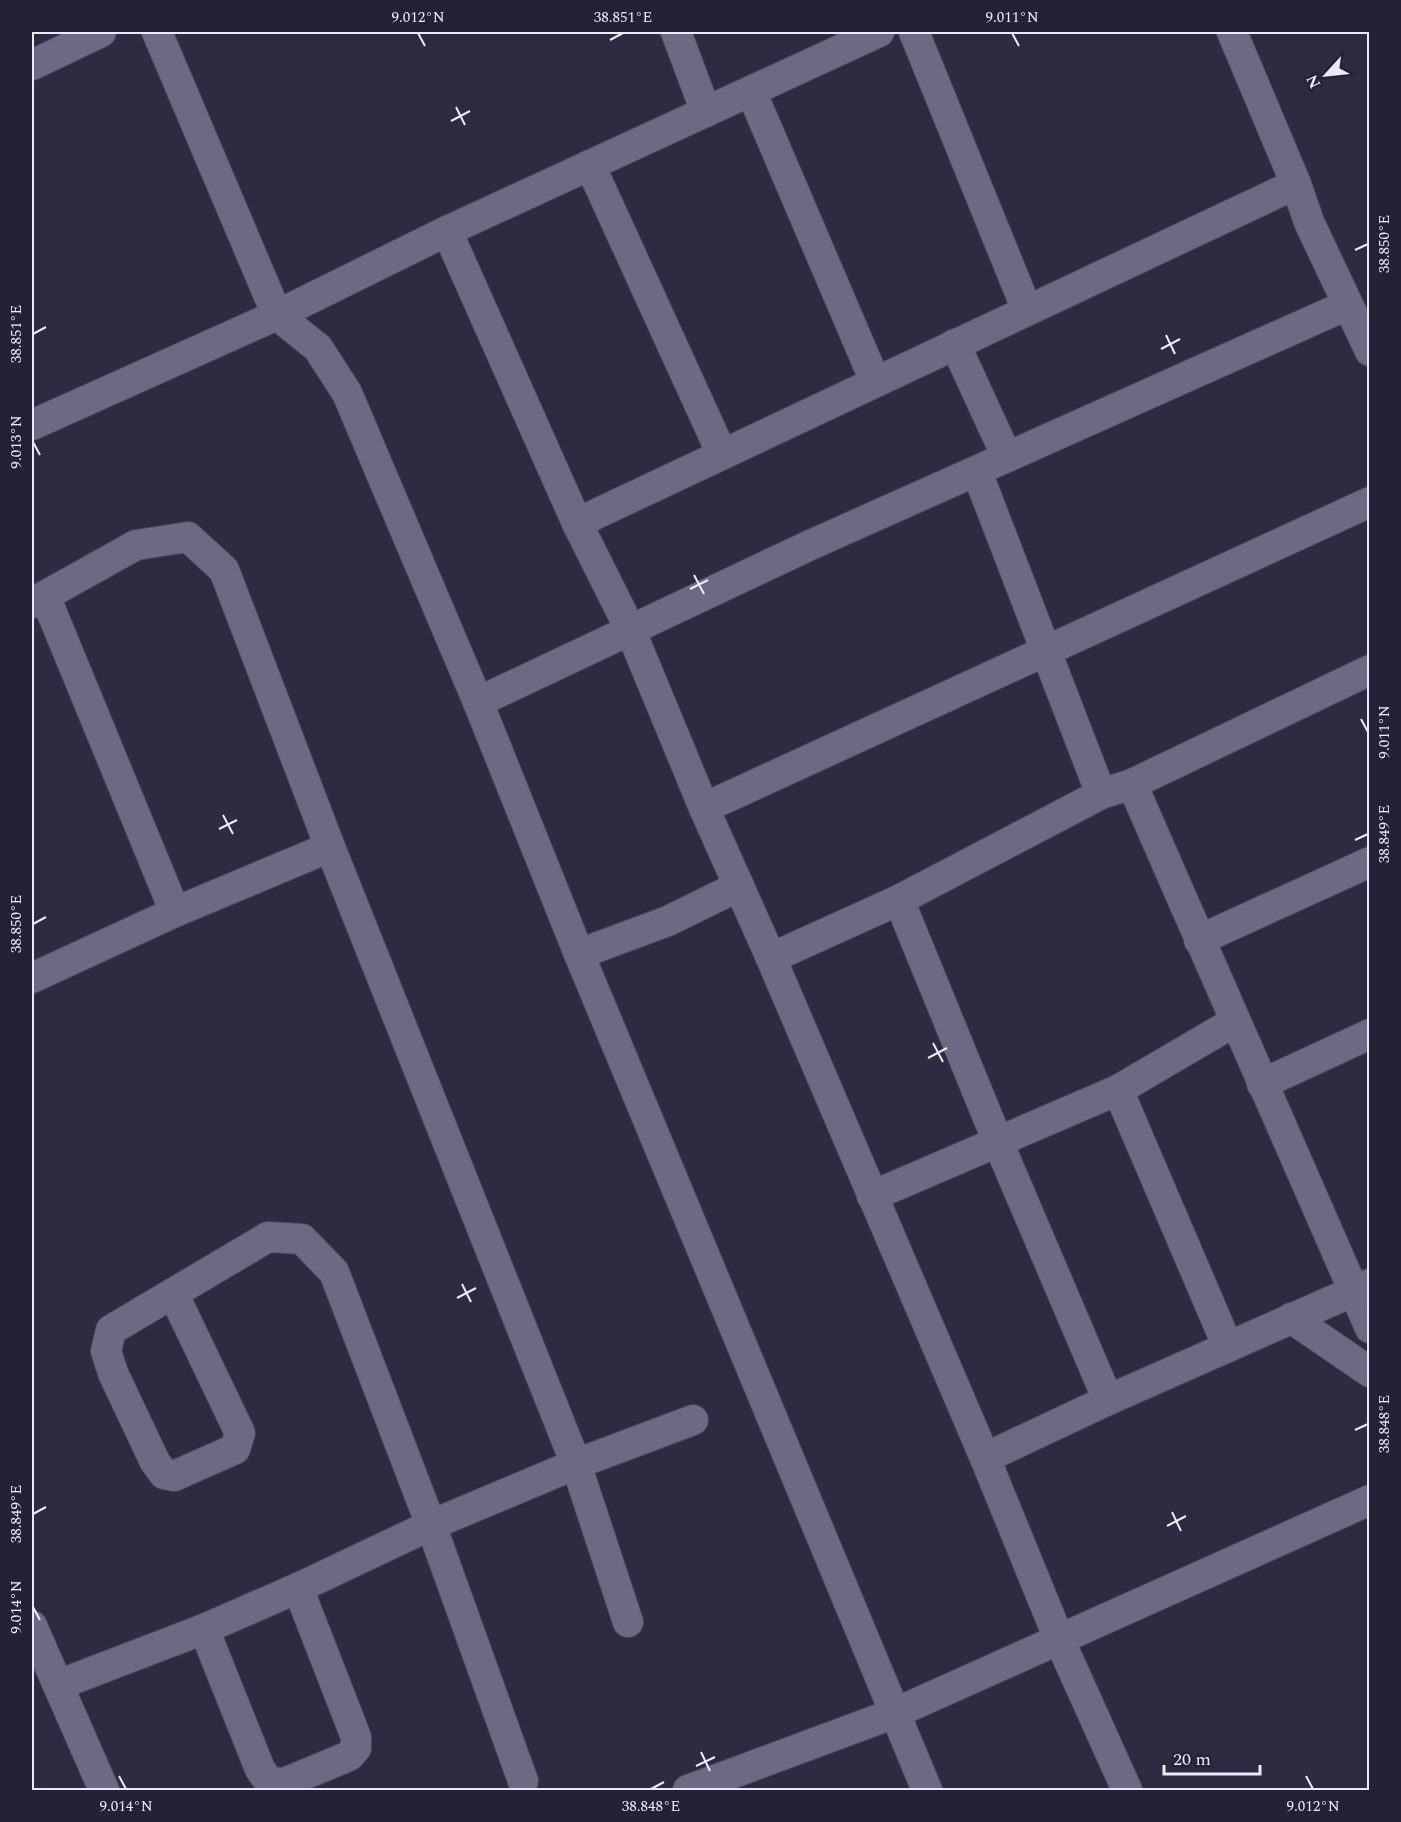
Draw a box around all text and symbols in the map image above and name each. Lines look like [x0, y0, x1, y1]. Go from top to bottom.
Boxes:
text: 9.012°N [391, 6, 445, 29]
text: 38.851°E [594, 6, 652, 29]
text: 9.011°N [985, 6, 1039, 29]
north arrow [1296, 45, 1356, 105]
text: N [1300, 70, 1327, 93]
text: 38.850°E [1373, 215, 1396, 273]
text: 38.851°E [5, 305, 28, 363]
text: 9.013°N [5, 415, 28, 469]
text: 9.011°N [1373, 705, 1396, 759]
text: 38.849°E [1373, 805, 1396, 863]
text: 38.850°E [5, 895, 28, 953]
text: 38.848°E [1373, 1395, 1396, 1453]
text: 38.849°E [5, 1485, 28, 1543]
text: 9.014°N [5, 1580, 28, 1634]
scale bar [1164, 1738, 1260, 1776]
text: 20 m [1173, 1746, 1211, 1773]
text: 9.014°N [99, 1795, 153, 1818]
text: 38.848°E [622, 1795, 680, 1818]
text: 9.012°N [1286, 1795, 1340, 1818]

